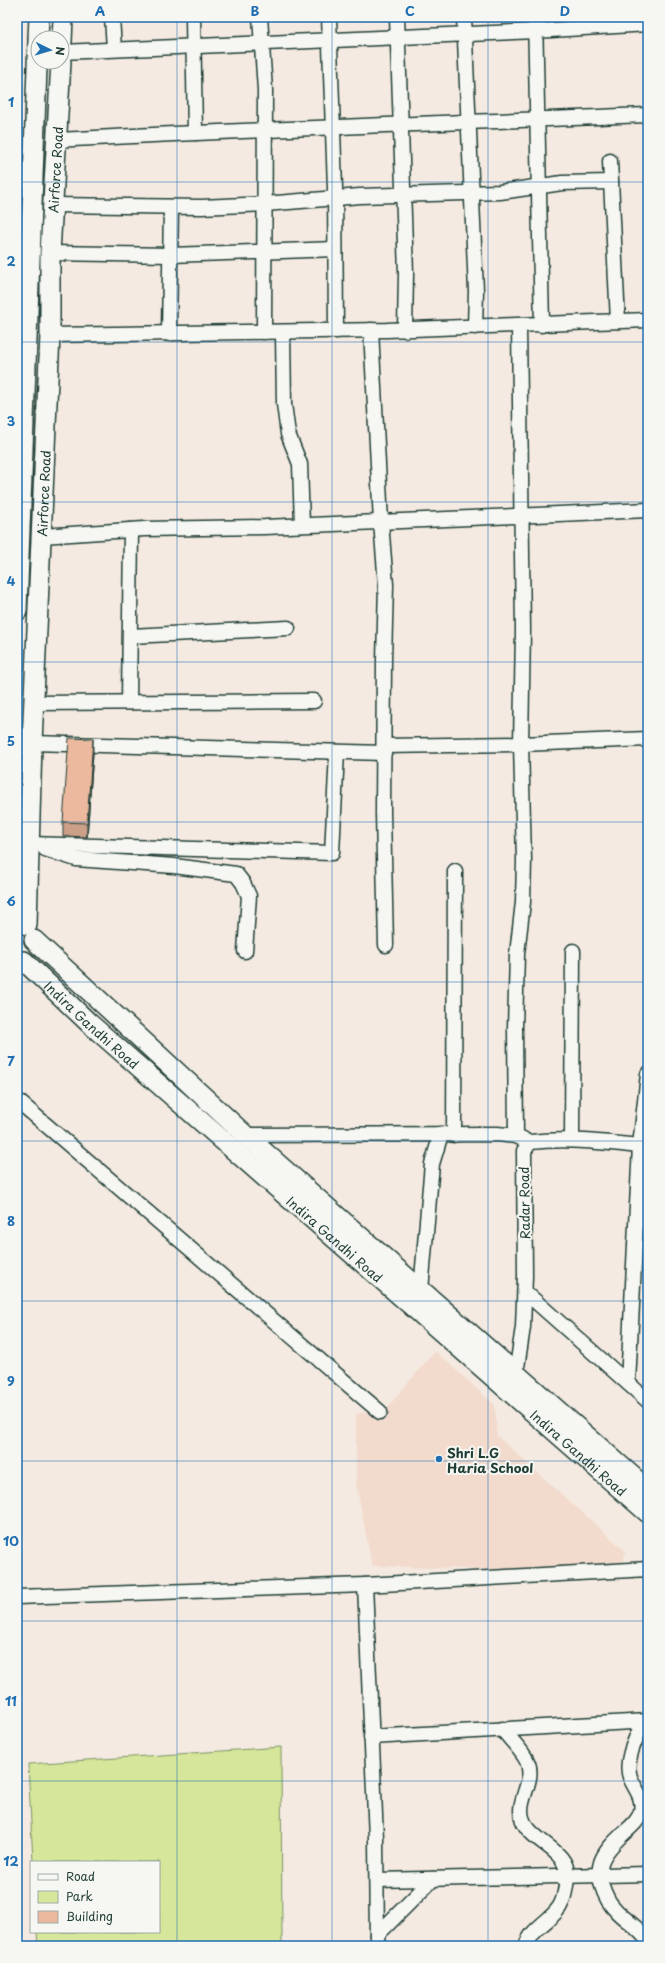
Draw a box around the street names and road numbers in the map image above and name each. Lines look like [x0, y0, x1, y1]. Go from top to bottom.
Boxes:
street label: Airforce Road [43, 126, 67, 213]
street label: Airforce Road [32, 450, 54, 537]
street label: Indira Gandhi Road [40, 976, 144, 1073]
street label: Radar Road [514, 1167, 534, 1239]
street label: Indira Gandhi Road [283, 1191, 387, 1286]
street label: Indira Gandhi Road [526, 1405, 631, 1500]

